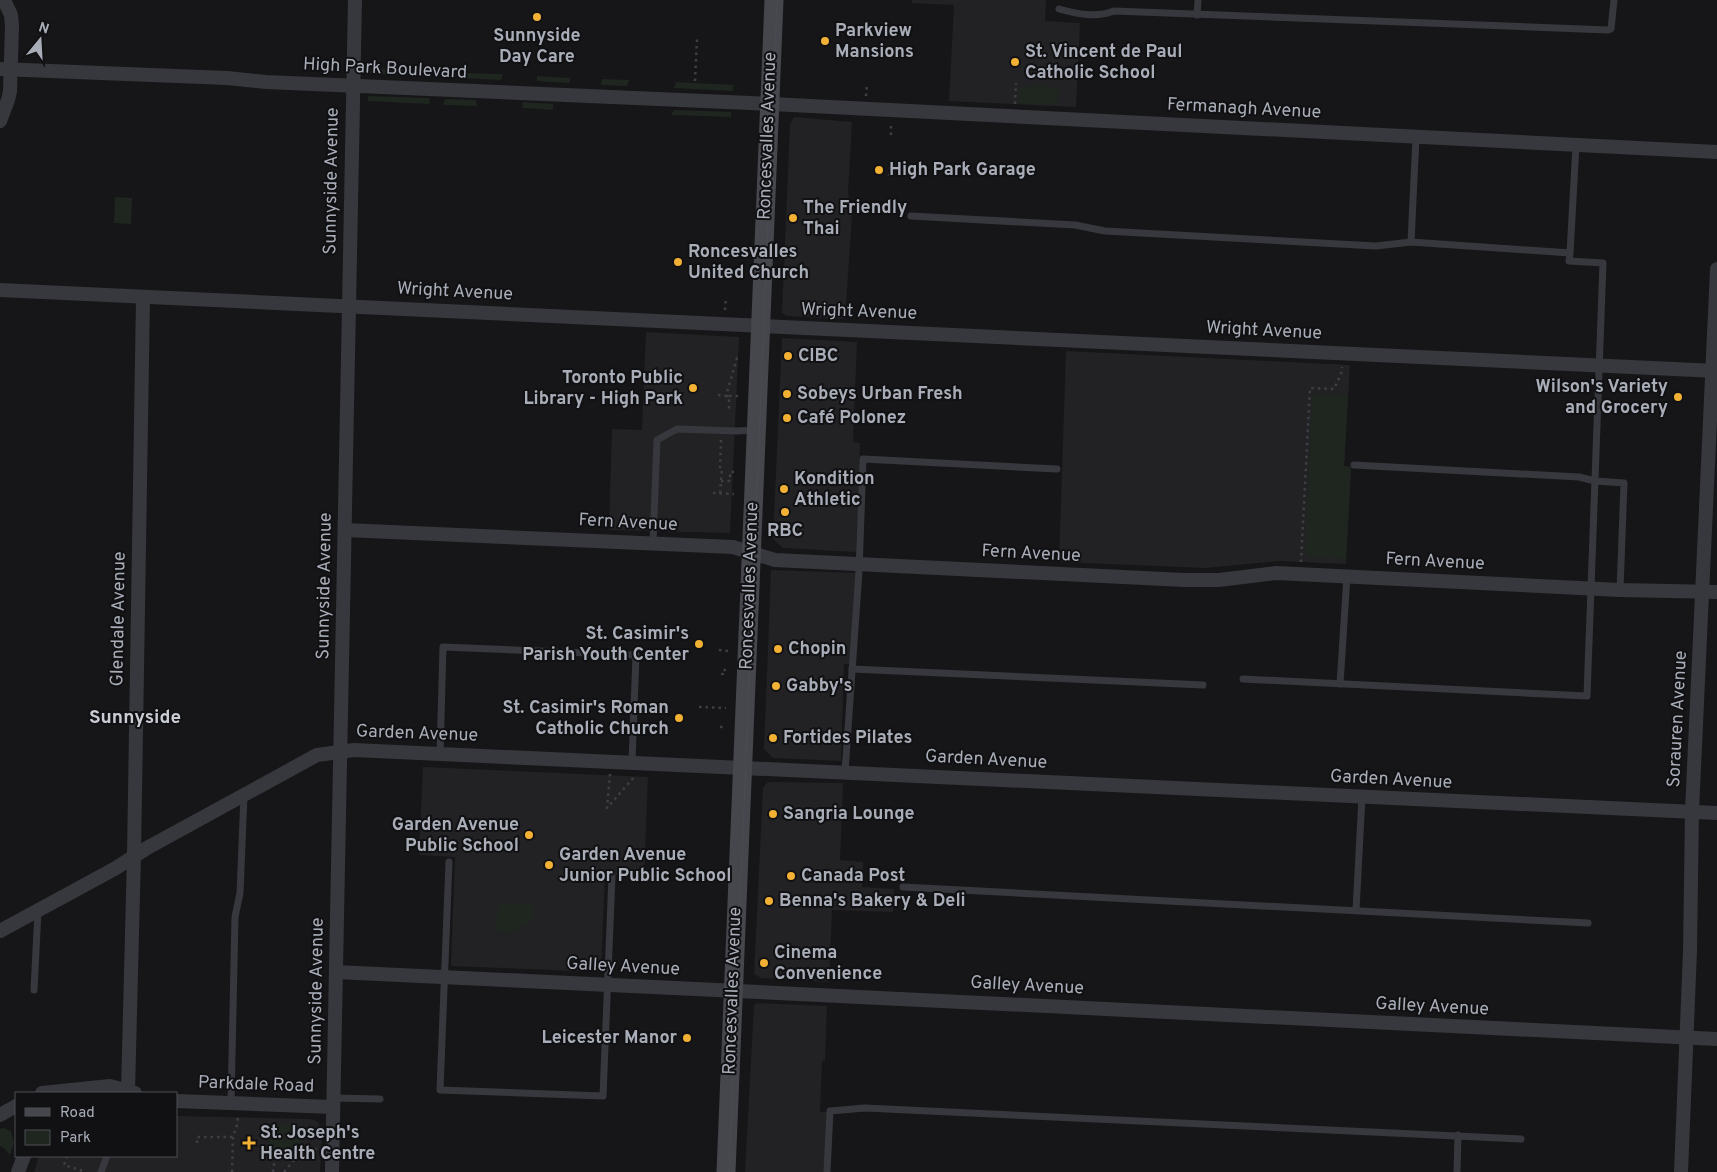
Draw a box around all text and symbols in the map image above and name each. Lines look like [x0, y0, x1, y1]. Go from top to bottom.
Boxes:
marker: Sunnyside Day Care [531, 11, 543, 23]
north arrow [15, 15, 65, 65]
text: N [36, 19, 51, 39]
place label: Parkview Mansions [835, 20, 914, 64]
place label: Sunnyside Day Care [493, 25, 581, 69]
marker: Parkview Mansions [819, 35, 831, 47]
place label: St. Vincent de Paul Catholic School [1025, 41, 1183, 85]
street label: Roncesvalles Avenue [754, 52, 782, 220]
street label: High Park Boulevard [302, 53, 468, 85]
marker: St. Vincent de Paul Catholic School [1009, 56, 1021, 68]
street label: Fermanagh Avenue [1166, 93, 1322, 125]
street label: Sunnyside Avenue [319, 107, 345, 255]
place label: High Park Garage [889, 159, 1036, 182]
marker: High Park Garage [873, 164, 885, 176]
place label: The Friendly Thai [803, 197, 907, 241]
marker: The Friendly Thai [787, 212, 799, 224]
place label: Roncesvalles United Church [688, 241, 809, 285]
marker: Roncesvalles United Church [672, 256, 684, 268]
street label: Wright Avenue [396, 277, 514, 307]
street label: Wright Avenue [801, 298, 917, 326]
street label: Wright Avenue [1205, 316, 1323, 346]
place label: CIBC [798, 345, 838, 368]
marker: CIBC [782, 350, 794, 362]
place label: Toronto Public Library - High Park [523, 367, 683, 411]
place label: Wilson's Variety and Grocery [1536, 376, 1668, 420]
marker: Toronto Public Library - High Park [687, 382, 699, 394]
place label: Sobeys Urban Fresh [797, 383, 963, 406]
marker: Sobeys Urban Fresh [781, 388, 793, 400]
marker: Wilson's Variety and Grocery [1672, 391, 1684, 403]
place label: Café Polonez [797, 407, 906, 430]
marker: Café Polonez [781, 412, 793, 424]
place label: Kondition Athletic [794, 468, 875, 512]
marker: Kondition Athletic [778, 483, 790, 495]
street label: Roncesvalles Avenue [736, 502, 764, 670]
marker: RBC [779, 506, 791, 518]
street label: Fern Avenue [578, 509, 678, 537]
street label: Sunnyside Avenue [312, 512, 338, 660]
place label: RBC [767, 520, 803, 543]
street label: Fern Avenue [981, 540, 1081, 568]
street label: Fern Avenue [1385, 548, 1485, 576]
street label: Glendale Avenue [106, 551, 132, 687]
place label: St. Casimir's Parish Youth Center [522, 623, 689, 667]
marker: St. Casimir's Parish Youth Center [693, 638, 705, 650]
place label: Chopin [788, 638, 846, 661]
marker: Chopin [772, 643, 784, 655]
street label: Sorauren Avenue [1663, 650, 1693, 788]
place label: Gabby's [786, 675, 852, 698]
marker: Gabby's [770, 680, 782, 692]
place label: St. Casimir's Roman Catholic Church [502, 697, 669, 741]
district label: Sunnyside [89, 706, 181, 730]
marker: St. Casimir's Roman Catholic Church [673, 712, 685, 724]
street label: Garden Avenue [355, 720, 479, 748]
place label: Fortides Pilates [783, 727, 912, 750]
marker: Fortides Pilates [767, 732, 779, 744]
street label: Garden Avenue [924, 745, 1048, 775]
street label: Garden Avenue [1329, 765, 1453, 795]
place label: Sangria Lounge [783, 803, 914, 826]
marker: Sangria Lounge [767, 808, 779, 820]
place label: Garden Avenue Public School [392, 814, 519, 858]
marker: Garden Avenue Public School [523, 829, 535, 841]
place label: Garden Avenue Junior Public School [559, 844, 732, 888]
marker: Garden Avenue Junior Public School [543, 859, 555, 871]
place label: Canada Post [801, 865, 905, 888]
marker: Canada Post [785, 870, 797, 882]
place label: Benna's Bakery & Deli [779, 890, 966, 913]
marker: Benna's Bakery & Deli [763, 895, 775, 907]
street label: Roncesvalles Avenue [719, 907, 747, 1075]
street label: Sunnyside Avenue [304, 917, 330, 1065]
place label: Cinema Convenience [774, 942, 882, 986]
street label: Galley Avenue [566, 953, 680, 981]
marker: Cinema Convenience [758, 957, 770, 969]
street label: Galley Avenue [970, 972, 1084, 1000]
street label: Galley Avenue [1375, 993, 1489, 1021]
place label: Leicester Manor [541, 1027, 677, 1050]
marker: Leicester Manor [681, 1032, 693, 1044]
street label: Parkdale Road [197, 1071, 315, 1099]
legend [15, 1092, 178, 1157]
text: Road [60, 1104, 95, 1123]
place label: St. Joseph's Health Centre [260, 1122, 375, 1166]
text: Park [60, 1129, 91, 1148]
marker: St. Joseph's Health Centre [242, 1136, 256, 1150]

